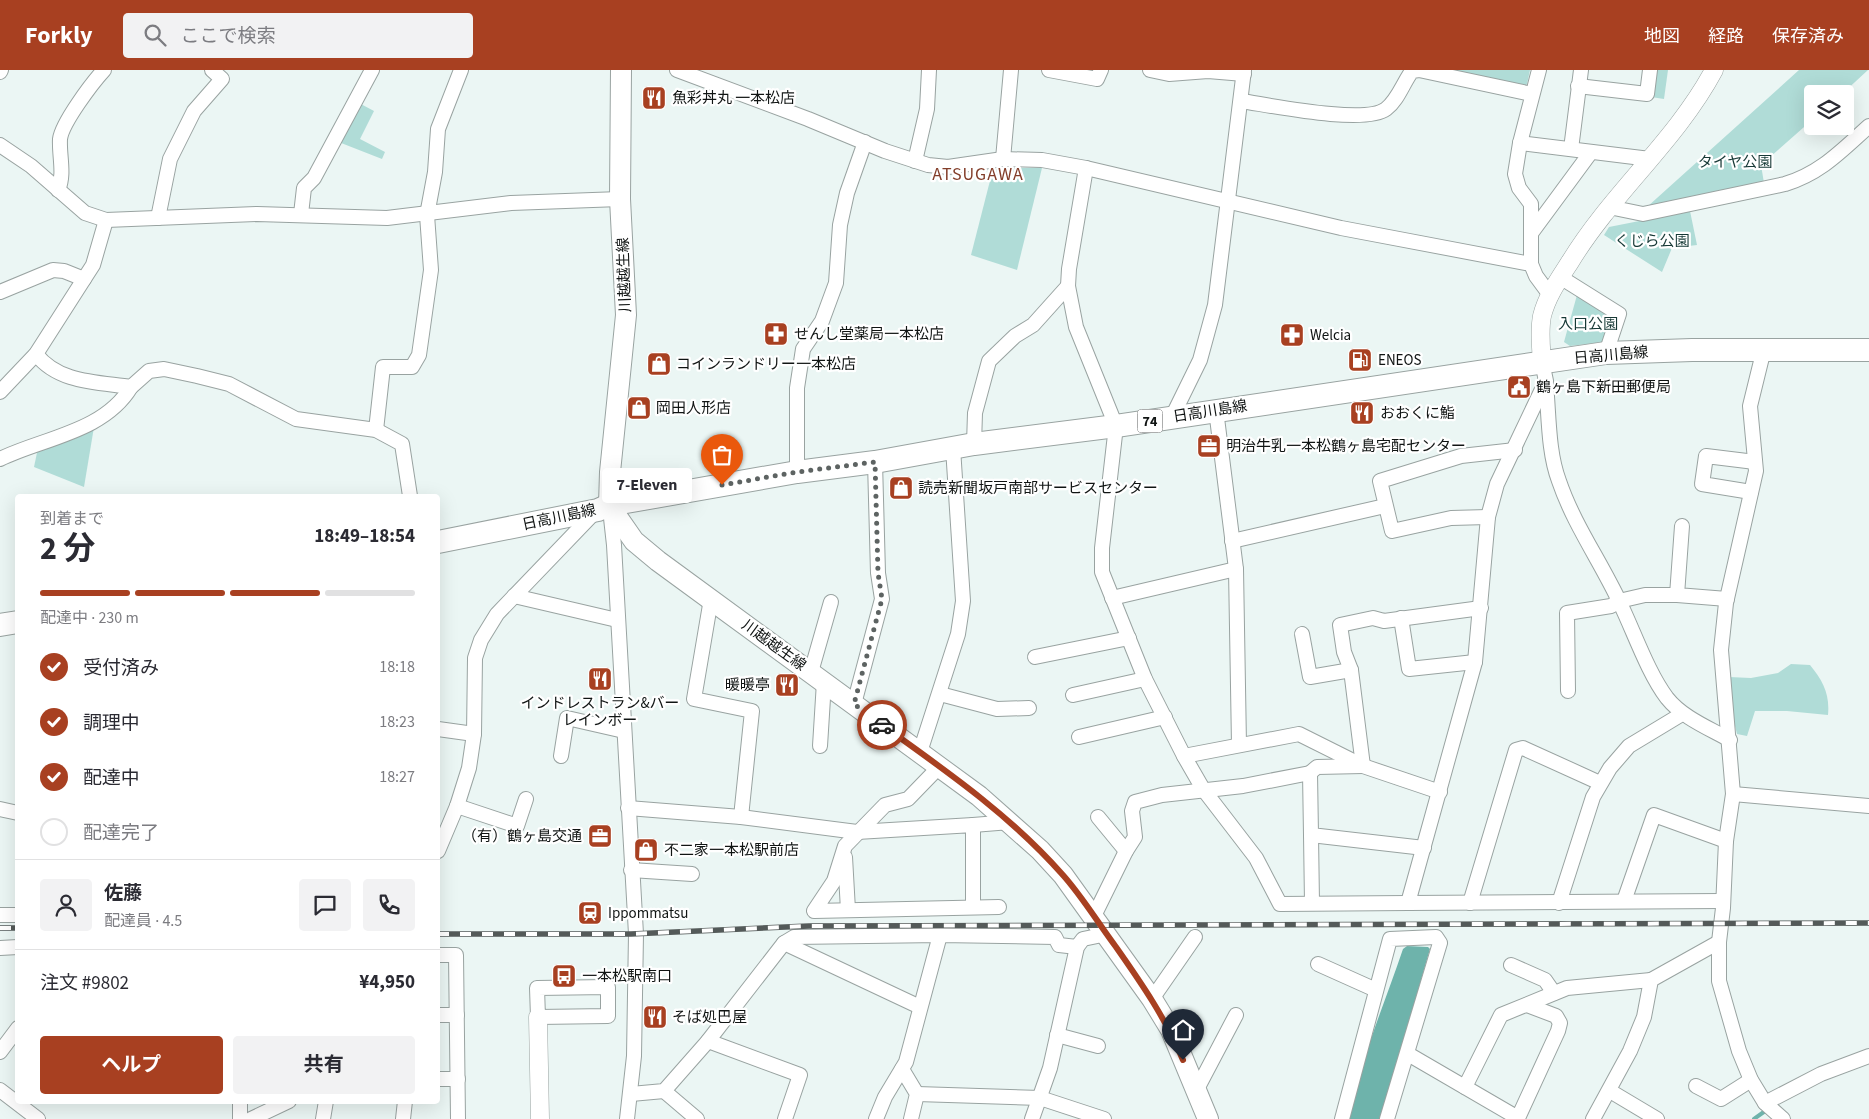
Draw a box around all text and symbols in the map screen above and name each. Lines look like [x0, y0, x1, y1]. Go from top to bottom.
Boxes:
search box [123, 13, 473, 58]
text: Forkly [25, 18, 93, 53]
icon: search [141, 21, 169, 49]
text: ここで検索 [181, 23, 276, 50]
text: 地図 [1644, 24, 1680, 49]
text: 経路 [1708, 24, 1744, 49]
text: 保存済み [1772, 24, 1844, 49]
restaurant icon: 魚彩丼丸 一本松店 [641, 85, 667, 111]
map controls [1804, 85, 1854, 135]
button: layers [1804, 85, 1854, 135]
place label: 魚彩丼丸 一本松店 [672, 88, 795, 109]
park label: タイヤ公園 [1698, 152, 1772, 173]
district label: ATSUGAWA [932, 162, 1024, 187]
park label: くじら公園 [1614, 231, 1690, 252]
street label: 川越越生線 [613, 237, 636, 313]
park label: 入口公園 [1558, 314, 1618, 335]
pharmacy icon: せんし堂薬局一本松店 [763, 321, 789, 347]
pharmacy icon: Welcia [1279, 322, 1305, 348]
place label: せんし堂薬局一本松店 [794, 324, 944, 345]
place label: Welcia [1310, 325, 1351, 346]
street label: 日高川島線 [1573, 342, 1649, 369]
fuel station icon: ENEOS [1347, 347, 1373, 373]
place label: ENEOS [1378, 350, 1422, 371]
shop icon: コインランドリー一本松店 [646, 351, 672, 377]
place label: コインランドリー一本松店 [676, 354, 856, 375]
public building icon: 鶴ヶ島下新田郵便局 [1506, 374, 1532, 400]
place label: 鶴ヶ島下新田郵便局 [1536, 377, 1671, 398]
shop icon: 岡田人形店 [626, 395, 652, 421]
street label: 日高川島線 [1171, 395, 1249, 428]
place label: 岡田人形店 [656, 398, 731, 419]
restaurant icon: おおくに鮨 [1349, 400, 1375, 426]
place label: おおくに鮨 [1380, 403, 1455, 424]
road number: 74 [1138, 410, 1162, 432]
office icon: 明治牛乳一本松鶴ヶ島宅配センター [1196, 433, 1222, 459]
pin [701, 434, 743, 485]
place label: 明治牛乳一本松鶴ヶ島宅配センター [1226, 436, 1466, 457]
icon: bag [708, 441, 736, 469]
callout: 7-Eleven [602, 468, 692, 502]
text: 7-Eleven [617, 474, 677, 496]
shop icon: 読売新聞坂戸南部サービスセンター [888, 475, 914, 501]
place label: 読売新聞坂戸南部サービスセンター [918, 478, 1158, 499]
street label: 日高川島線 [520, 499, 598, 536]
text: 到着まで [40, 508, 104, 530]
text: 18:49–18:54 [314, 523, 415, 550]
text: 2 分 [40, 526, 95, 572]
text: 配達中 · 230 m [40, 607, 139, 629]
street label: 川越越生線 [737, 615, 810, 676]
icon: check [40, 653, 68, 681]
text: 受付済み [83, 655, 159, 682]
text: 18:18 [379, 656, 415, 678]
restaurant icon: インドレストラン&バー レインボー [587, 666, 613, 692]
restaurant icon: 暖暖亭 [774, 672, 800, 698]
place label: 暖暖亭 [725, 675, 770, 696]
place label: インドレストラン&バー レインボー [520, 693, 680, 731]
courier [857, 700, 907, 750]
icon: check [40, 708, 68, 736]
text: 調理中 [83, 710, 140, 737]
text: 18:23 [379, 711, 415, 733]
icon: car [868, 711, 896, 739]
icon: check [40, 763, 68, 791]
text: 配達中 [83, 765, 140, 792]
text: 18:27 [379, 766, 415, 788]
text: 配達完了 [83, 820, 159, 847]
office icon: （有）鶴ヶ島交通 [587, 823, 613, 849]
place label: （有）鶴ヶ島交通 [462, 826, 582, 847]
shop icon: 不二家一本松駅前店 [633, 837, 659, 863]
place label: 不二家一本松駅前店 [664, 840, 799, 861]
button: person [40, 879, 92, 931]
button: chat [299, 879, 351, 931]
button: phone [363, 879, 415, 931]
text: 佐藤 [104, 880, 142, 907]
station icon: Ippommatsu [577, 900, 603, 926]
place label: Ippommatsu [608, 903, 688, 924]
text: 配達員 · 4.5 [104, 910, 182, 932]
bus stop icon: 一本松駅南口 [551, 963, 577, 989]
place label: 一本松駅南口 [582, 966, 672, 987]
text: ¥4,950 [359, 969, 415, 996]
text: 注文 #9802 [40, 970, 129, 997]
restaurant icon: そば処巴屋 [642, 1004, 668, 1030]
place label: そば処巴屋 [672, 1007, 747, 1028]
pin [1162, 1009, 1204, 1060]
icon: home [1169, 1016, 1197, 1044]
button: ヘルプ [40, 1036, 223, 1094]
button: 共有 [233, 1036, 415, 1094]

